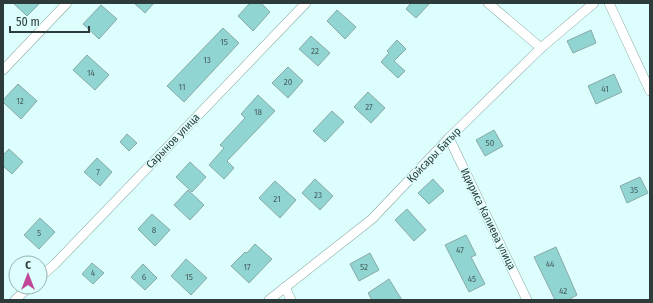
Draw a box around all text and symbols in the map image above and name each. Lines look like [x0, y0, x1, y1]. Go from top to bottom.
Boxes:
scale bar [10, 8, 89, 34]
text: 50 m [16, 15, 40, 29]
house number: 15 [220, 37, 228, 47]
house number: 22 [311, 46, 319, 56]
house number: 13 [203, 55, 211, 65]
house number: 14 [87, 68, 96, 78]
house number: 20 [284, 77, 293, 87]
house number: 11 [179, 82, 185, 92]
house number: 41 [601, 84, 609, 94]
house number: 12 [16, 96, 24, 106]
house number: 27 [365, 102, 373, 112]
house number: 18 [254, 107, 263, 117]
street label: Сарынов улица [144, 111, 202, 171]
street label: Қойсары Батыр [404, 125, 464, 185]
house number: 50 [486, 138, 495, 148]
street label: Идириса Калиева улица [458, 166, 518, 272]
house number: 7 [96, 167, 100, 177]
house number: 35 [630, 185, 638, 195]
house number: 23 [314, 190, 322, 200]
house number: 21 [273, 194, 281, 204]
house number: 8 [152, 225, 157, 235]
house number: 5 [37, 228, 41, 238]
house number: 47 [456, 245, 464, 255]
north arrow [8, 255, 48, 295]
text: С [25, 259, 31, 272]
house number: 44 [546, 259, 555, 269]
house number: 17 [243, 262, 251, 272]
house number: 52 [360, 262, 368, 272]
house number: 4 [91, 268, 96, 278]
house number: 6 [142, 272, 147, 282]
house number: 15 [185, 272, 193, 282]
house number: 45 [468, 274, 476, 284]
house number: 42 [559, 286, 567, 296]

